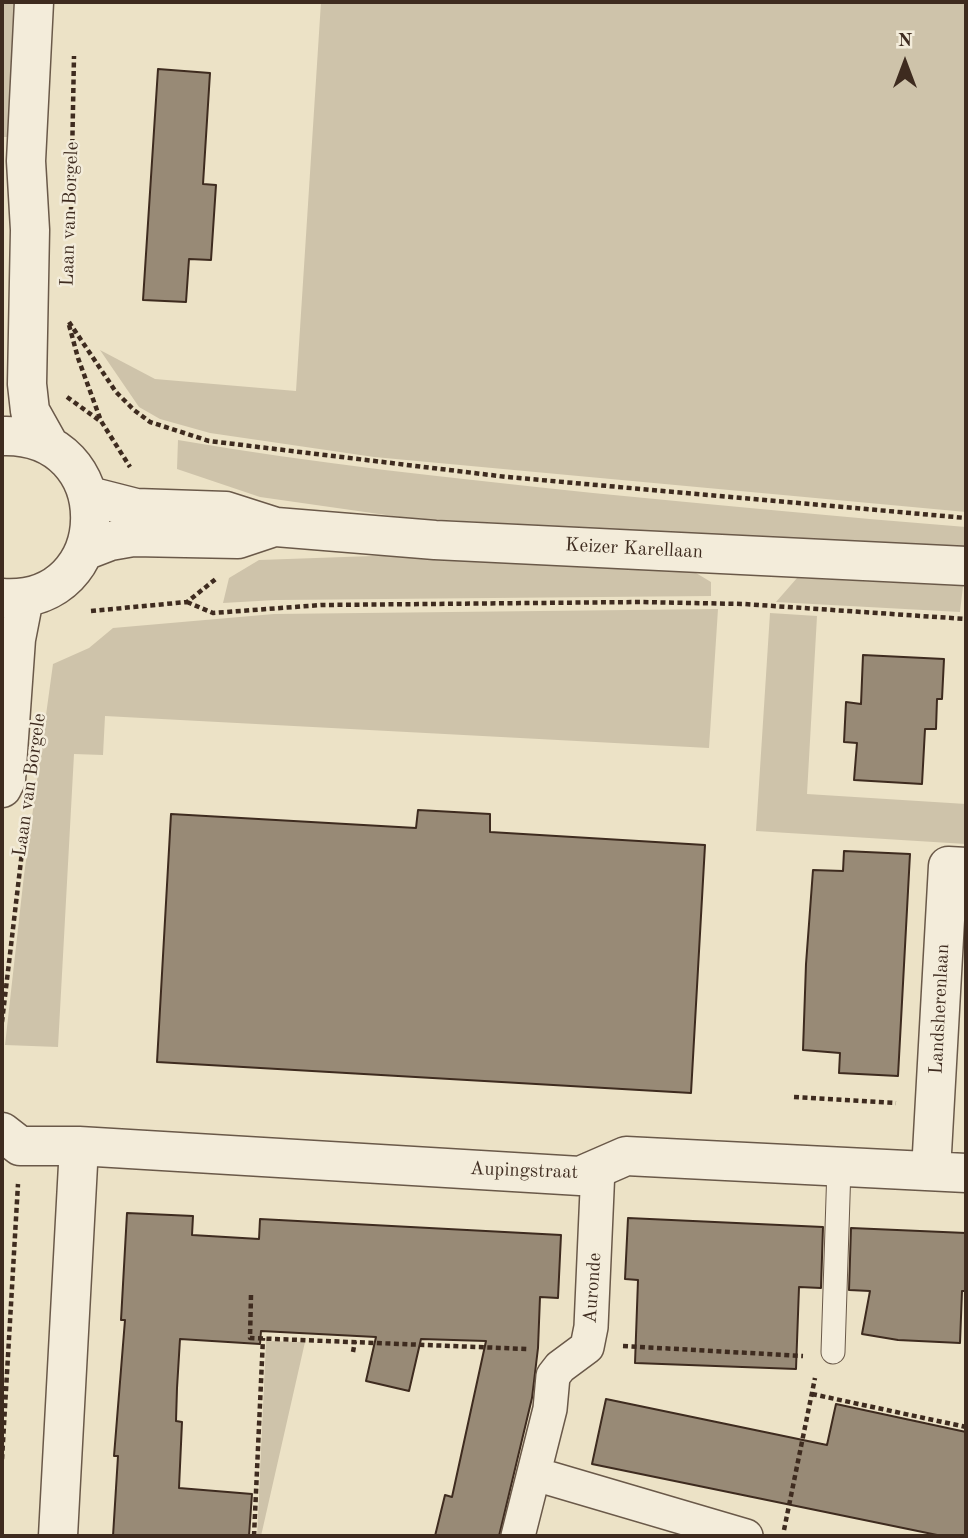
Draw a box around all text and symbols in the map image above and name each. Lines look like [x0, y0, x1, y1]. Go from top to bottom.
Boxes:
north arrow [870, 28, 940, 98]
text: N [898, 32, 912, 51]
street label: Laan van Borgele [56, 141, 84, 287]
street label: Keizer Karellaan [564, 534, 704, 564]
street label: Laan van Borgele [9, 712, 51, 858]
street label: Landsherenlaan [925, 943, 955, 1075]
street label: Aupingstraat [470, 1158, 578, 1184]
street label: Auronde [579, 1252, 607, 1324]

